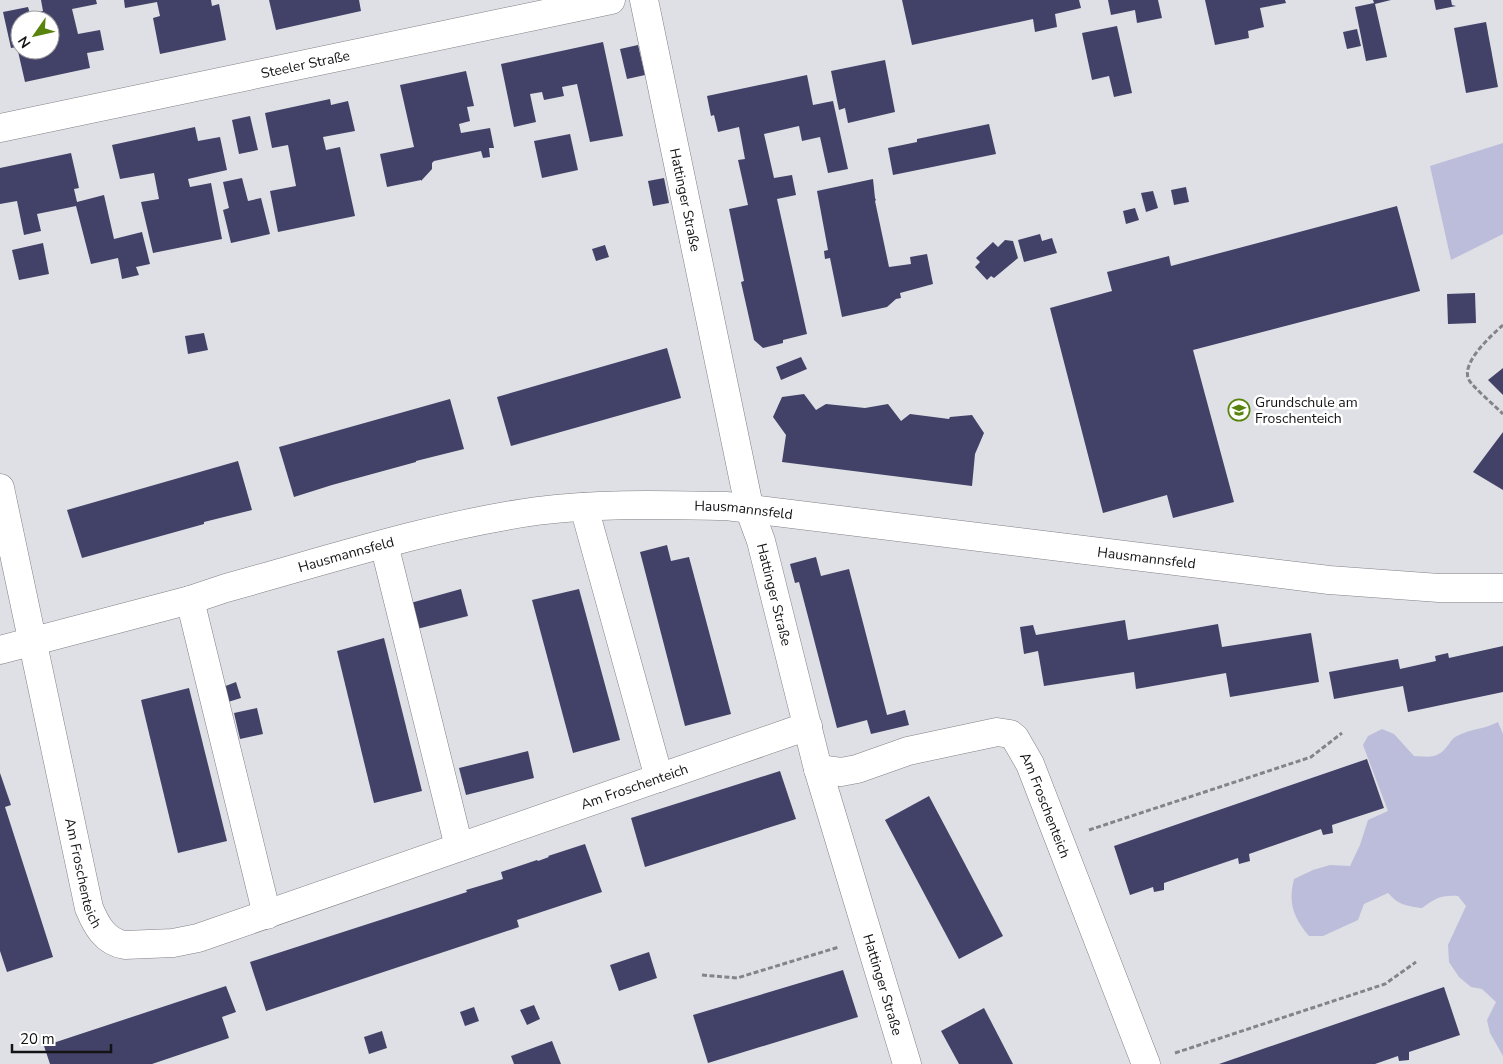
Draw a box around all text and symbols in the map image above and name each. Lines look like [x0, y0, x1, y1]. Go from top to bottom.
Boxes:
north arrow [10, 10, 60, 60]
text: N [14, 32, 35, 52]
street label: Steeler Straße [259, 46, 352, 83]
street label: Hattinger Straße [665, 146, 705, 253]
place label: Grundschule am Froschenteich [1255, 393, 1358, 428]
school or university icon: Grundschule am Froschenteich [1227, 398, 1251, 422]
street label: Hausmannsfeld [694, 496, 794, 524]
street label: Hausmannsfeld [296, 532, 396, 577]
street label: Hattinger Straße [752, 541, 796, 648]
street label: Hausmannsfeld [1096, 543, 1197, 574]
street label: Am Froschenteich [1015, 749, 1075, 861]
street label: Am Froschenteich [578, 759, 691, 814]
street label: Am Froschenteich [60, 816, 106, 932]
street label: Hattinger Straße [858, 932, 907, 1038]
scale bar [12, 1022, 111, 1054]
text: 20 m [20, 1029, 55, 1049]

